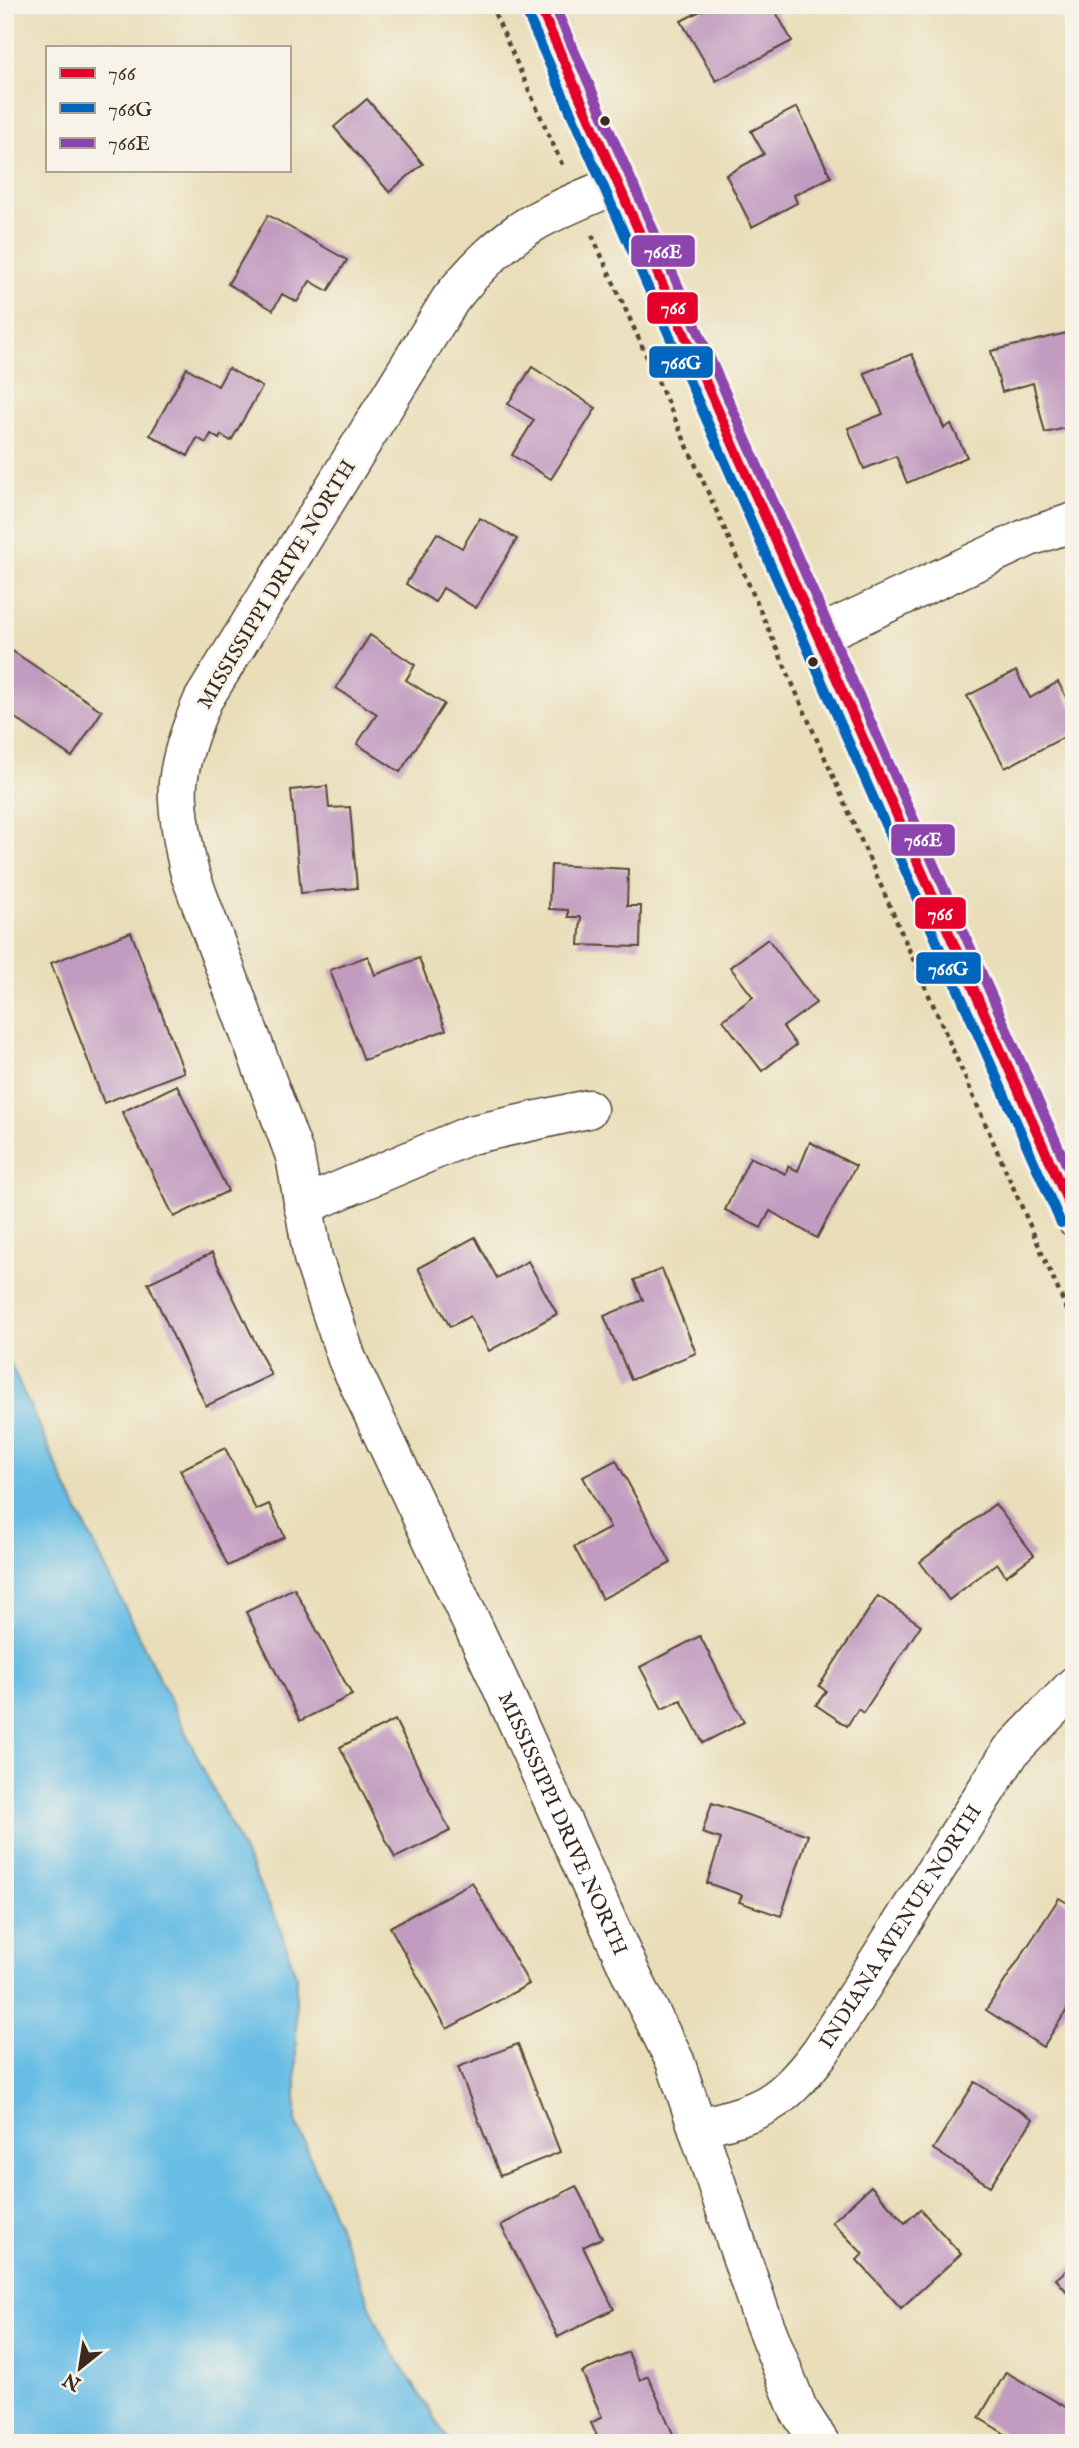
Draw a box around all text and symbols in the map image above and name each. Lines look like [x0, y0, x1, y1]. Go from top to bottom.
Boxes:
legend [46, 46, 290, 172]
text: 766 [108, 61, 137, 88]
text: 766G [108, 97, 153, 124]
unlabelled marker [598, 114, 612, 128]
text: 766E [108, 131, 150, 158]
line badge: 766E [630, 234, 696, 268]
text: 766E [644, 241, 682, 265]
line badge: 766 [646, 291, 699, 325]
text: 766 [661, 297, 686, 321]
line badge: 766G [648, 345, 714, 379]
text: 766G [661, 352, 702, 376]
street label: MISSISSIPPI DRIVE NORTH [192, 455, 363, 714]
unlabelled marker [806, 655, 820, 669]
line badge: 766E [890, 823, 956, 857]
text: 766E [904, 829, 942, 853]
line badge: 766 [914, 896, 967, 930]
text: 766 [928, 903, 953, 927]
line badge: 766G [915, 951, 982, 985]
text: 766G [928, 958, 969, 982]
street label: MISSISSIPPI DRIVE NORTH [491, 1688, 633, 1960]
street label: INDIANA AVENUE NORTH [814, 1800, 989, 2054]
north arrow [46, 2332, 116, 2402]
text: N [59, 2366, 86, 2396]

